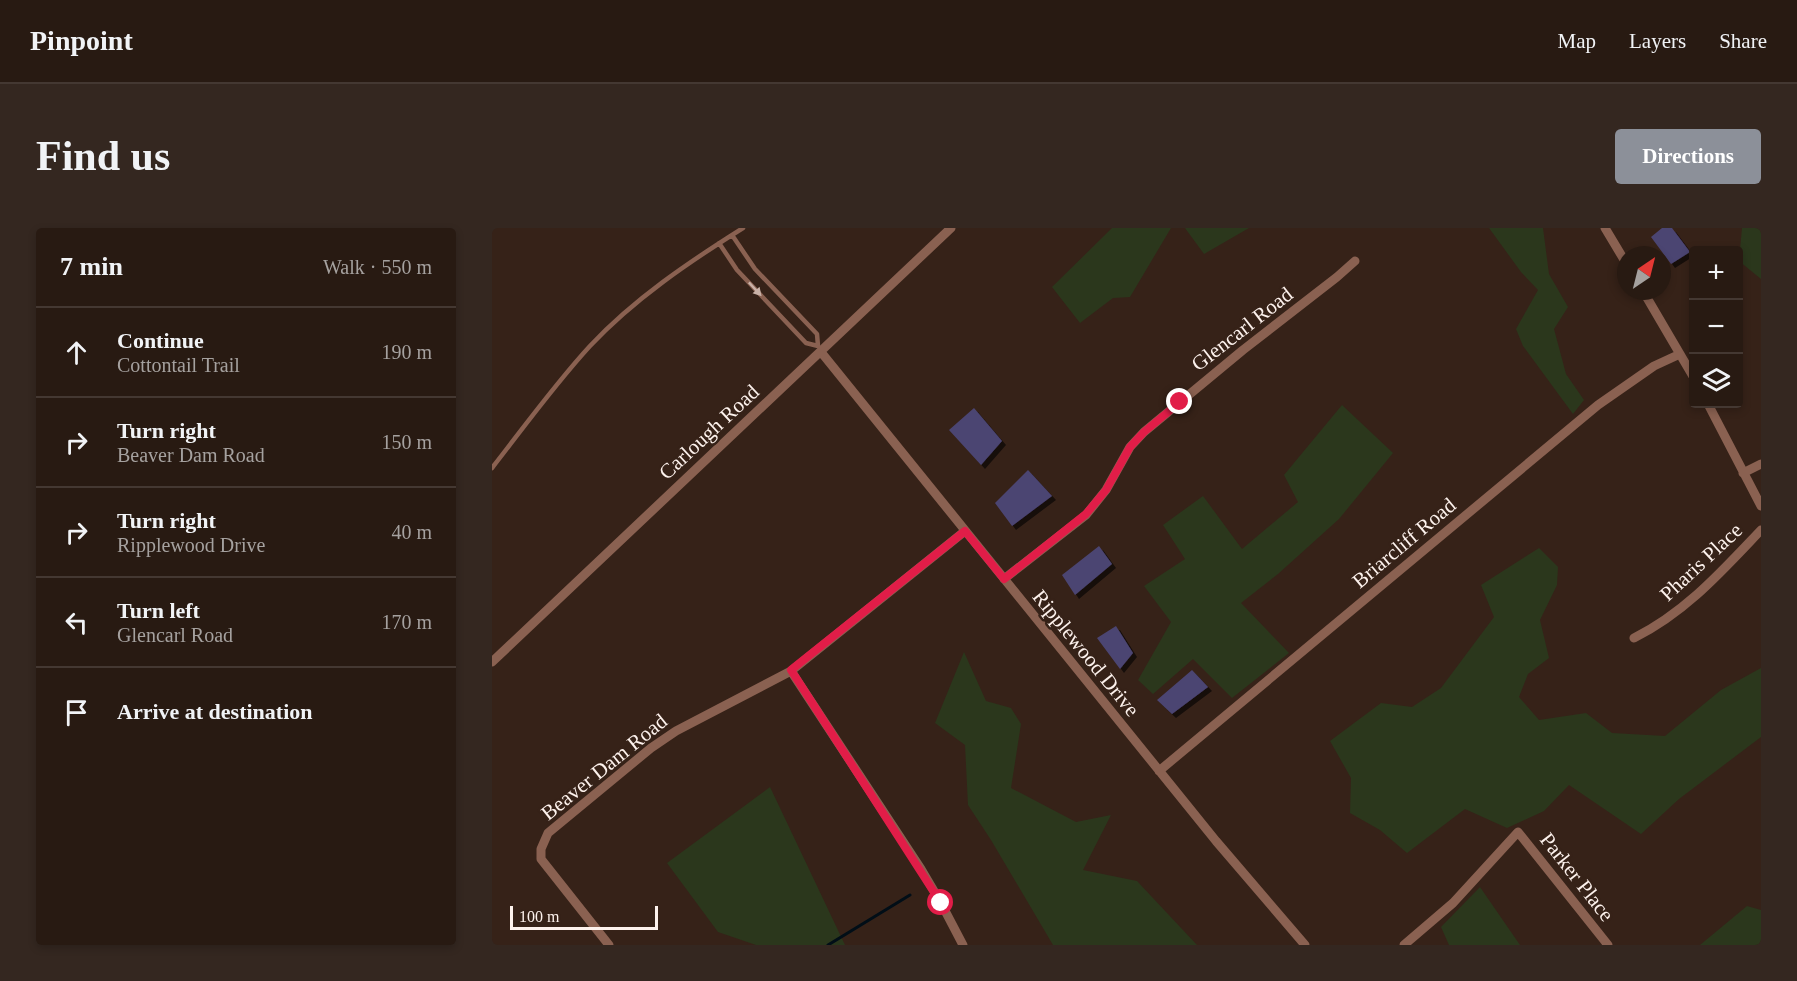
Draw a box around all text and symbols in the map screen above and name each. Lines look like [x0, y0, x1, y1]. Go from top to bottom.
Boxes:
text: Pinpoint [30, 25, 133, 56]
text: Map [1558, 29, 1596, 53]
text: Layers [1629, 29, 1686, 53]
text: Share [1719, 29, 1767, 53]
button: Directions [1615, 129, 1761, 184]
text: Find us [36, 133, 170, 179]
north arrow [1617, 246, 1671, 300]
map controls [1689, 246, 1743, 408]
button: + [1689, 246, 1743, 300]
text: 7 min [60, 252, 123, 281]
text: Walk · 550 m [323, 256, 432, 278]
one-way arrow [748, 281, 761, 296]
street label: Glencarl Road [1187, 282, 1298, 376]
button: − [1689, 300, 1743, 354]
text: Continue [117, 328, 204, 353]
icon: ahead [60, 336, 93, 369]
text: 190 m [381, 341, 432, 363]
text: Cottontail Trail [117, 354, 240, 376]
button: layers [1689, 354, 1743, 408]
street label: Carlough Road [654, 379, 764, 484]
route end [1166, 388, 1192, 414]
text: Turn right [117, 418, 216, 443]
icon: right [60, 426, 93, 459]
text: 150 m [381, 431, 432, 453]
text: Beaver Dam Road [117, 444, 265, 466]
street label: Briarcliff Road [1348, 493, 1461, 593]
text: Turn right [117, 508, 216, 533]
icon: right [60, 516, 93, 549]
street label: Pharis Place [1655, 518, 1747, 606]
text: 40 m [391, 521, 432, 543]
text: Ripplewood Drive [117, 534, 265, 556]
street label: Ripplewood Drive [1028, 585, 1144, 721]
text: Turn left [117, 598, 200, 623]
icon: left [60, 606, 93, 639]
text: 170 m [381, 611, 432, 633]
text: Glencarl Road [117, 624, 233, 646]
icon: arrive [60, 696, 93, 729]
text: Arrive at destination [117, 699, 313, 724]
street label: Beaver Dam Road [536, 709, 672, 825]
street label: Parker Place [1535, 828, 1619, 926]
route start [927, 889, 953, 915]
scale bar [510, 903, 658, 930]
text: 100 m [519, 908, 559, 925]

